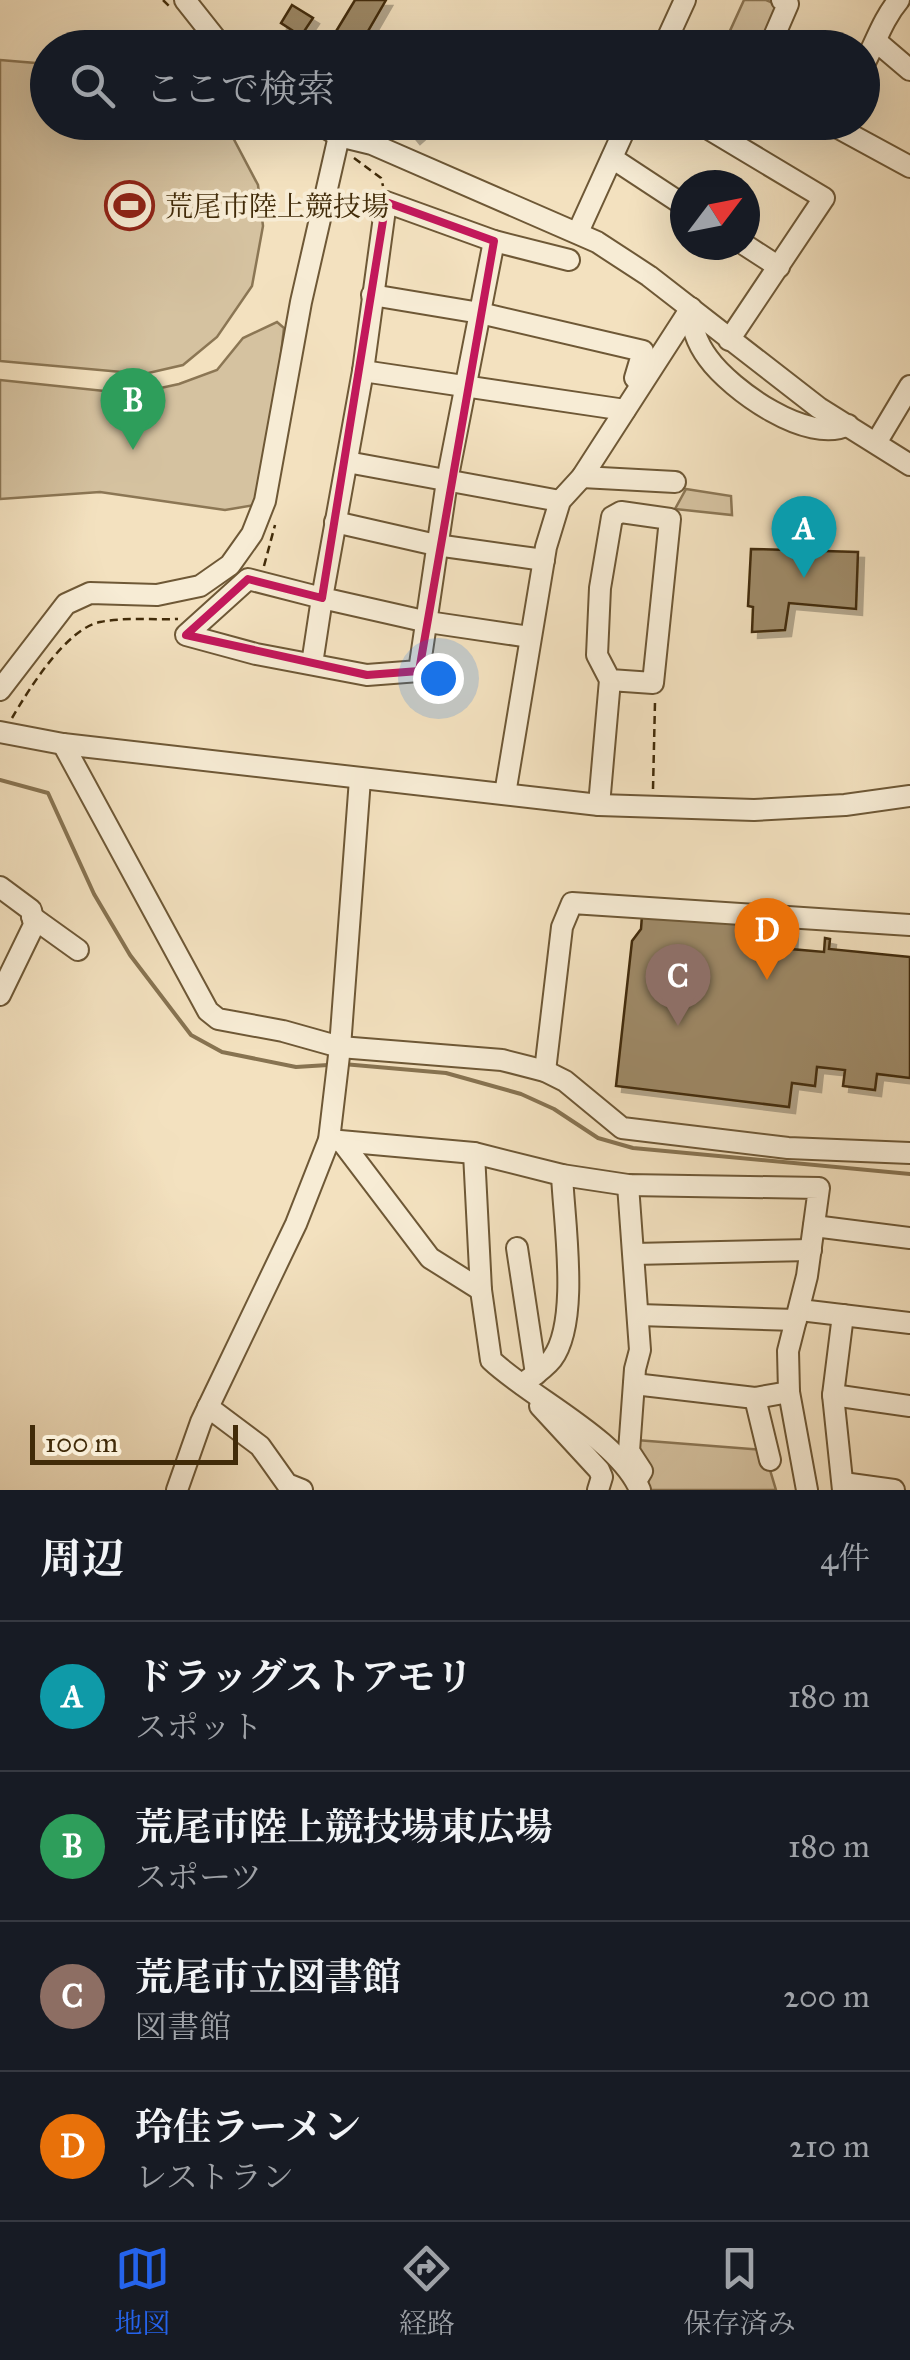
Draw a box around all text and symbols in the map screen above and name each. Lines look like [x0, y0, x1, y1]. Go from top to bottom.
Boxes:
search box [30, 30, 880, 140]
icon: search [65, 58, 120, 113]
text: ここで検索 [145, 66, 335, 112]
north arrow [670, 170, 760, 260]
sports icon: 荒尾市陸上競技場 [104, 180, 156, 232]
place label: 荒尾市陸上競技場 [165, 189, 389, 224]
pin: B [100, 368, 166, 450]
pin: A [772, 496, 836, 578]
your location [413, 653, 464, 704]
pin: D [734, 898, 800, 980]
pin: C [646, 944, 710, 1026]
scale bar [30, 1420, 238, 1464]
text: 100 m [45, 1425, 118, 1460]
text: 周辺 [40, 1533, 124, 1585]
text: 4件 [820, 1539, 870, 1578]
text: ドラッグストアモリ [135, 1654, 473, 1700]
text: A [62, 1677, 83, 1716]
text: 180 m [788, 1677, 870, 1716]
text: スポット [135, 1708, 263, 1747]
text: 荒尾市陸上競技場東広場 [135, 1804, 553, 1850]
text: B [62, 1827, 83, 1866]
text: 180 m [788, 1827, 870, 1866]
text: スポーツ [135, 1858, 262, 1897]
text: 荒尾市立図書館 [135, 1954, 401, 2000]
text: C [62, 1977, 83, 2016]
text: 200 m [783, 1977, 870, 2016]
text: 図書館 [135, 2008, 231, 2047]
text: 玲佳ラーメン [135, 2104, 361, 2150]
text: D [60, 2127, 85, 2166]
text: 210 m [789, 2127, 870, 2166]
text: レストラン [135, 2158, 294, 2197]
tab: 地図 [114, 2241, 170, 2341]
tab: 経路 [399, 2241, 455, 2341]
tab: 保存済み [684, 2241, 796, 2341]

